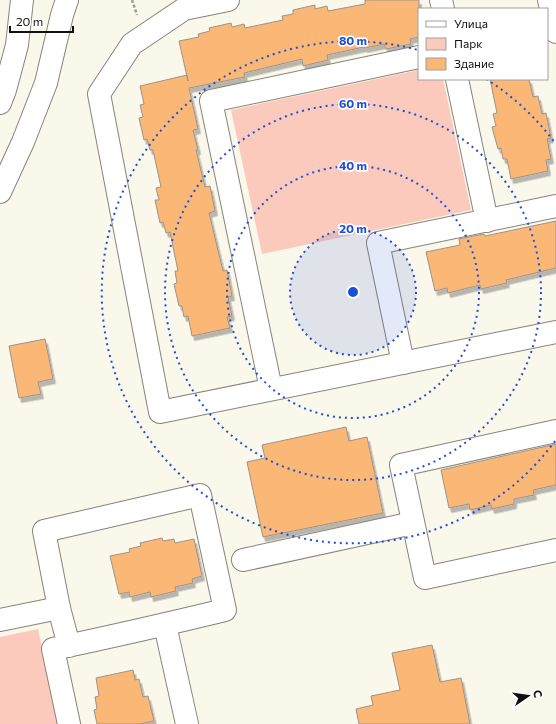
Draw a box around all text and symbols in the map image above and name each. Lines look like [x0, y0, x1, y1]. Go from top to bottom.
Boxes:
scale bar [10, 8, 73, 34]
legend [418, 8, 548, 80]
text: 20 m [16, 14, 43, 28]
text: Улица [454, 16, 488, 30]
text: 80 m [339, 33, 367, 47]
text: Парк [454, 36, 483, 50]
text: Здание [454, 56, 494, 70]
text: 60 m [339, 96, 367, 110]
text: 40 m [339, 158, 367, 172]
text: 20 m [339, 221, 367, 235]
centre of rings [346, 285, 360, 299]
north arrow [508, 676, 548, 716]
text: С [531, 689, 546, 699]

